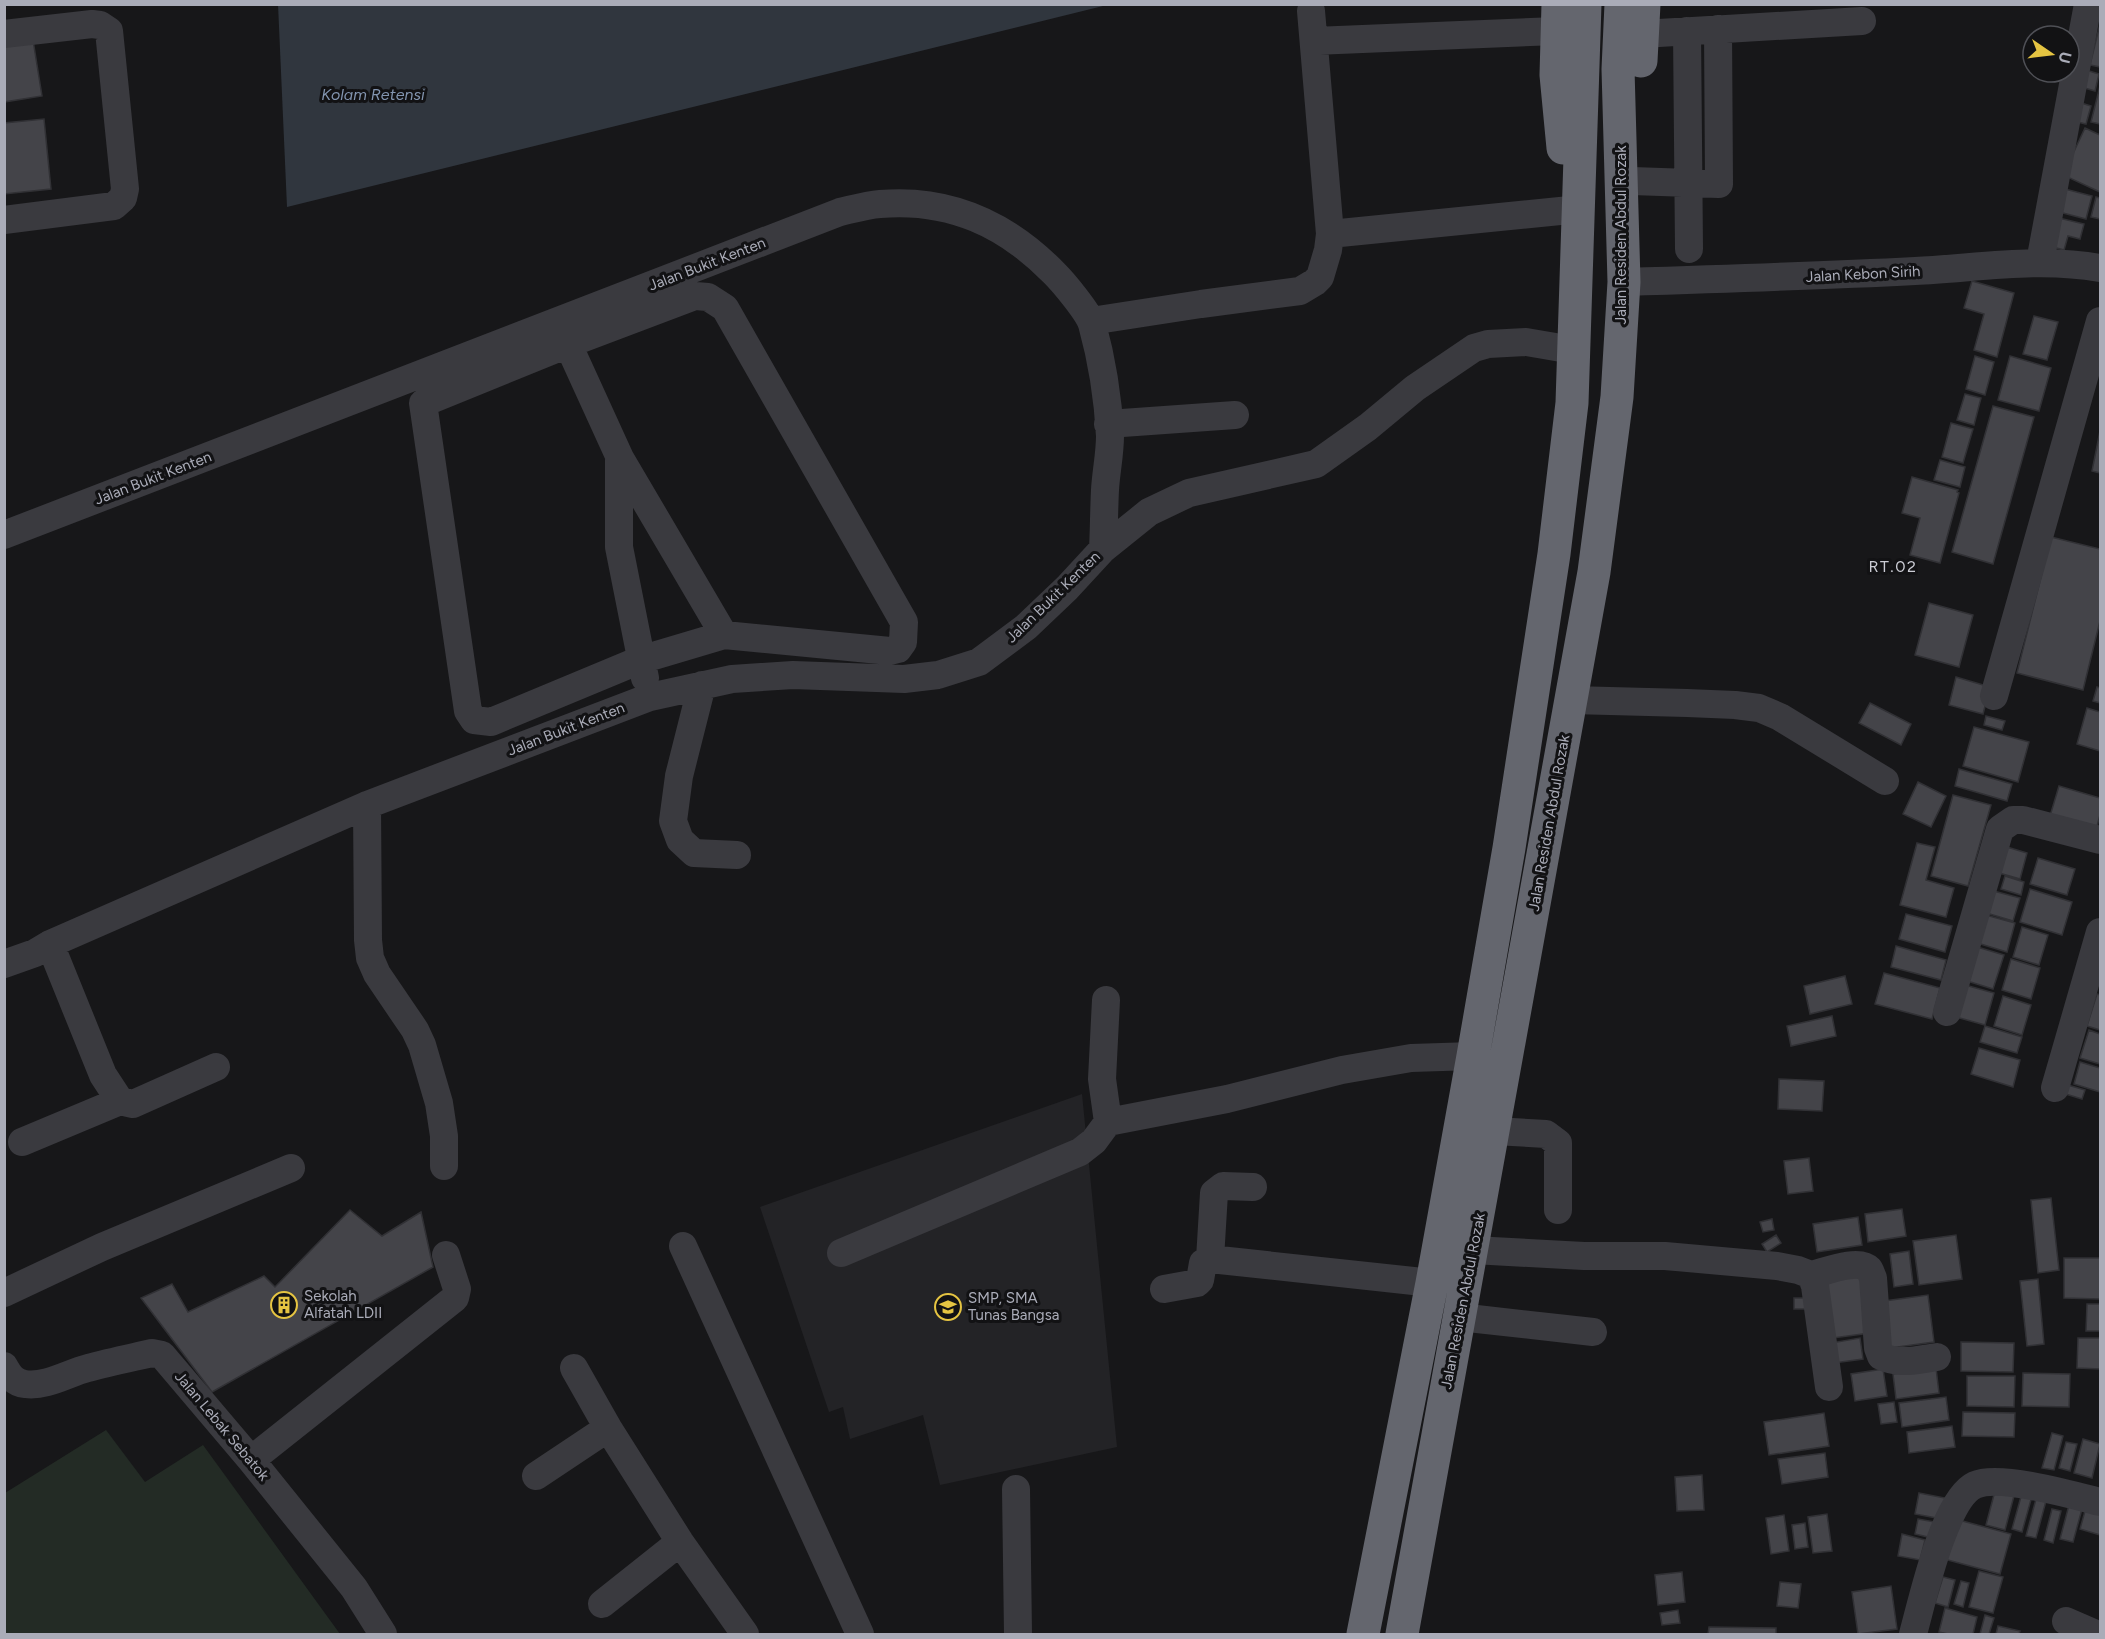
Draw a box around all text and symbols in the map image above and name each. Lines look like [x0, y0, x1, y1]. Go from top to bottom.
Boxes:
north arrow [2021, 24, 2081, 84]
text: U [2054, 50, 2076, 65]
water label: Kolam Retensi [321, 85, 425, 104]
street label: Jalan Residen Abdul Rozak [1612, 145, 1630, 325]
street label: Jalan Bukit Kenten [646, 233, 768, 295]
street label: Jalan Kebon Sirih [1805, 262, 1921, 286]
street label: Jalan Bukit Kenten [92, 447, 214, 509]
street label: Jalan Bukit Kenten [1002, 548, 1104, 646]
district label: RT.02 [1869, 557, 1917, 576]
street label: Jalan Bukit Kenten [505, 698, 627, 760]
street label: Jalan Residen Abdul Rozak [1525, 733, 1574, 913]
street label: Jalan Residen Abdul Rozak [1437, 1211, 1489, 1391]
place label: Sekolah Alfatah LDII [304, 1287, 382, 1322]
place label: SMP, SMA Tunas Bangsa [968, 1289, 1059, 1324]
building icon: Sekolah Alfatah LDII [269, 1290, 299, 1320]
school or university icon: SMP, SMA Tunas Bangsa [933, 1292, 963, 1322]
street label: Jalan Lebak Sebatok [171, 1368, 273, 1485]

